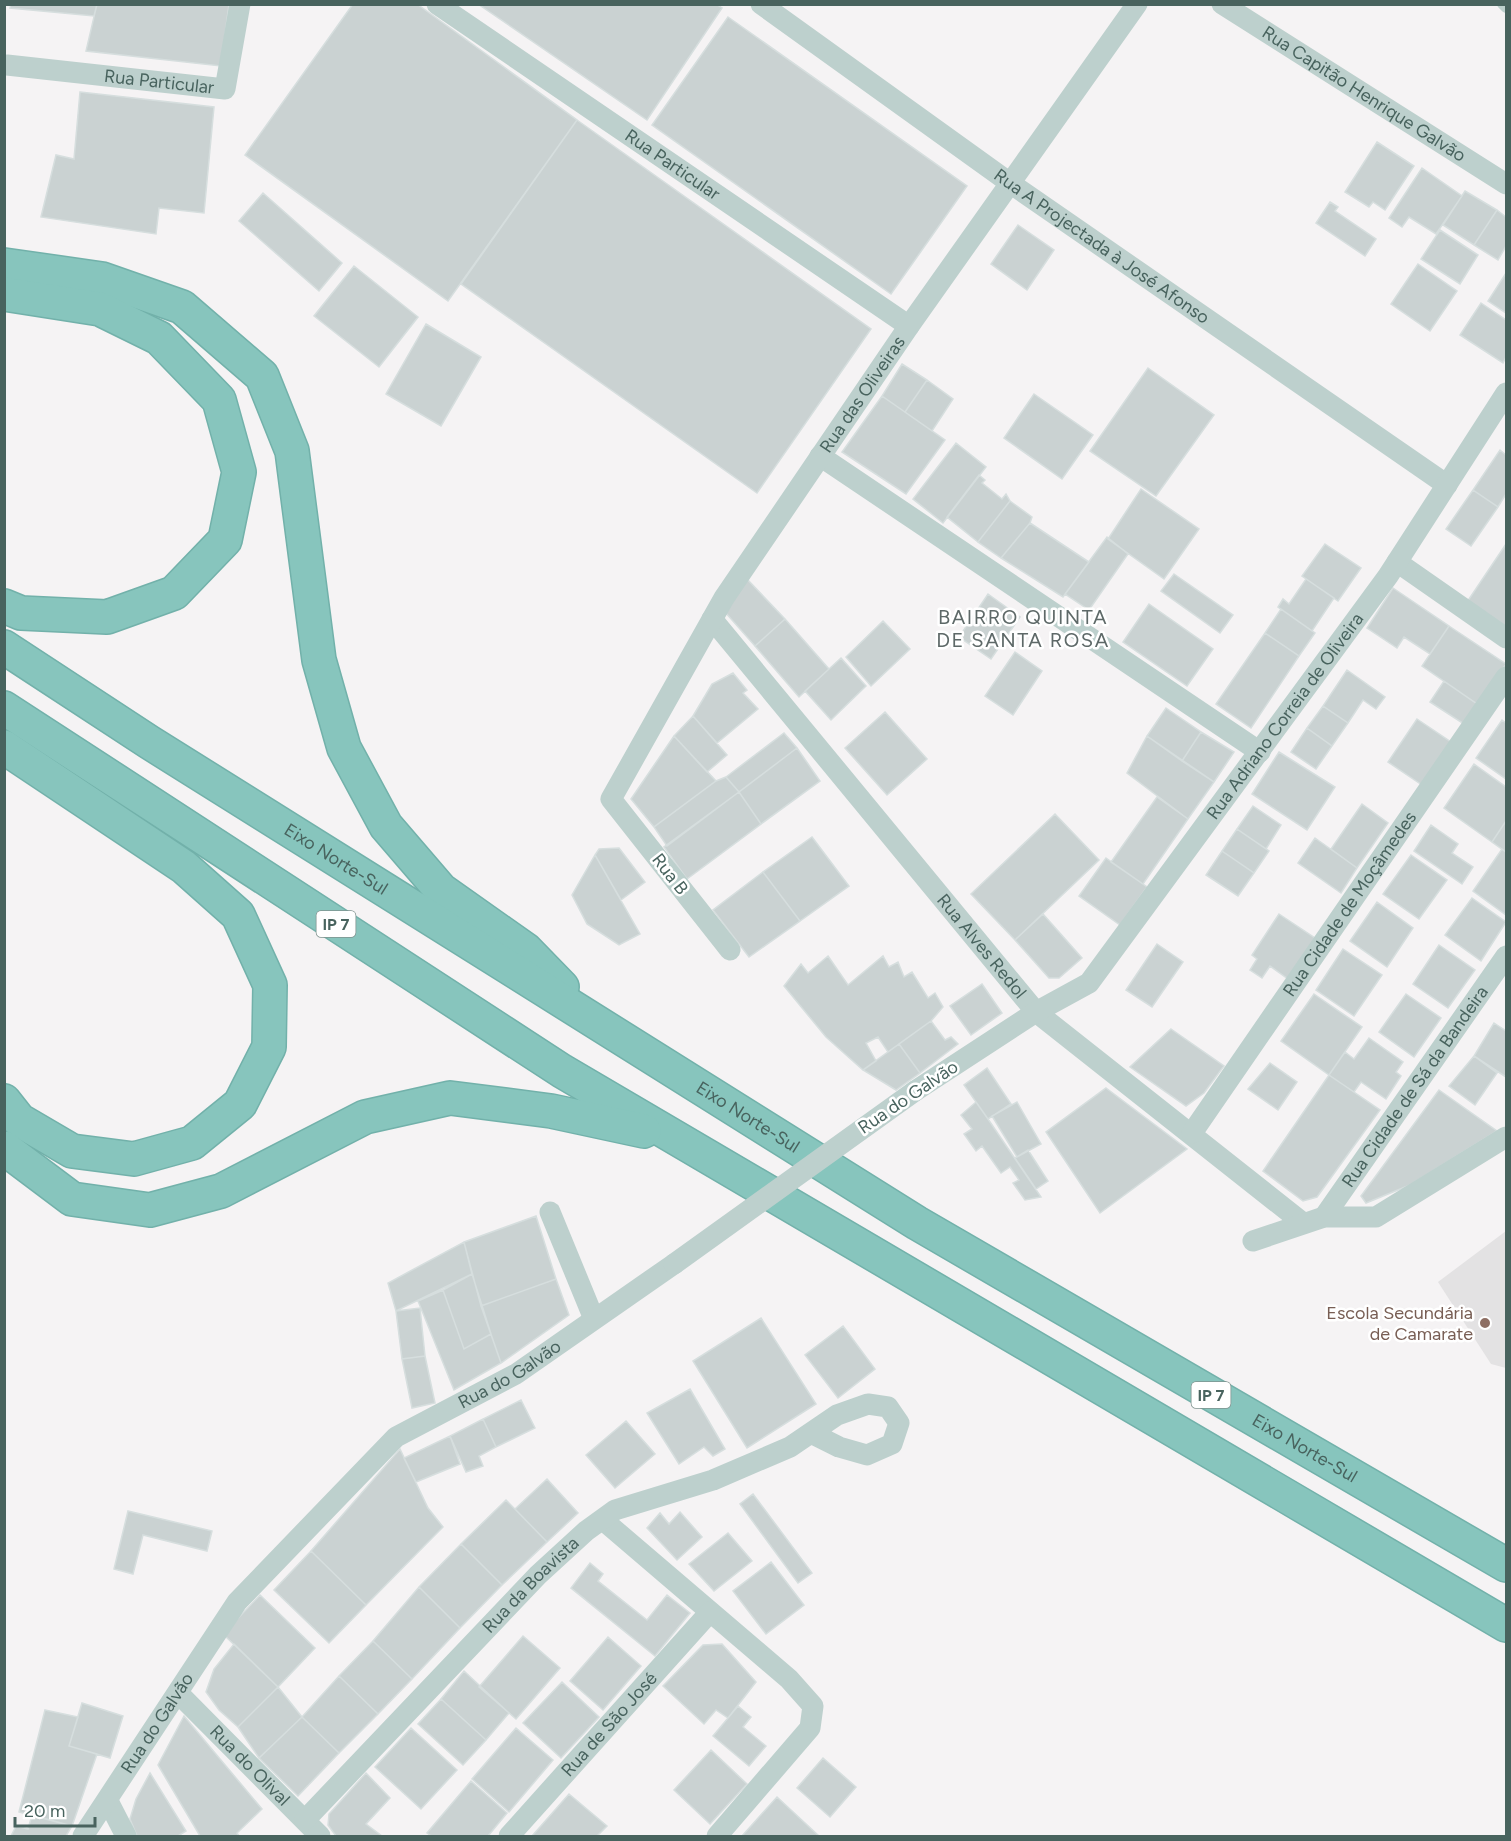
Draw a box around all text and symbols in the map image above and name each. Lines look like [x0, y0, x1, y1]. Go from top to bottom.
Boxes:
street label: Rua Capitão Henrique Galvão [1258, 21, 1470, 167]
street label: Rua Particular [103, 65, 215, 99]
street label: Rua Particular [621, 124, 724, 205]
street label: Rua A Projectada à José Afonso [990, 164, 1214, 328]
street label: Rua das Oliveiras [815, 332, 910, 457]
district label: BAIRRO QUINTA DE SANTA ROSA [936, 605, 1110, 652]
street label: Rua Adriano Correia de Oliveira [1202, 609, 1368, 824]
street label: Rua Cidade de Moçâmedes [1278, 807, 1421, 1001]
street label: Eixo Norte-Sul [280, 819, 392, 900]
street label: Rua B [647, 849, 693, 899]
street label: Rua Alves Redol [932, 889, 1031, 1003]
road number: IP 7 [316, 911, 356, 937]
street label: Rua Cidade de Sá da Bandeira [1337, 982, 1493, 1192]
street label: Rua do Galvão [854, 1055, 962, 1139]
street label: Eixo Norte-Sul [692, 1076, 804, 1158]
place label: Escola Secundária de Camarate [1326, 1302, 1473, 1345]
marker: Escola Secundária de Camarate [1478, 1316, 1492, 1330]
street label: Rua do Galvão [454, 1335, 565, 1413]
road number: IP 7 [1192, 1382, 1230, 1408]
street label: Eixo Norte-Sul [1248, 1409, 1361, 1487]
street label: Rua da Boavista [478, 1532, 584, 1638]
street label: Rua de São José [557, 1667, 662, 1781]
street label: Rua do Galvão [116, 1669, 198, 1778]
street label: Rua do Olival [205, 1720, 295, 1810]
scale bar [15, 1790, 94, 1828]
text: 20 m [24, 1800, 65, 1822]

